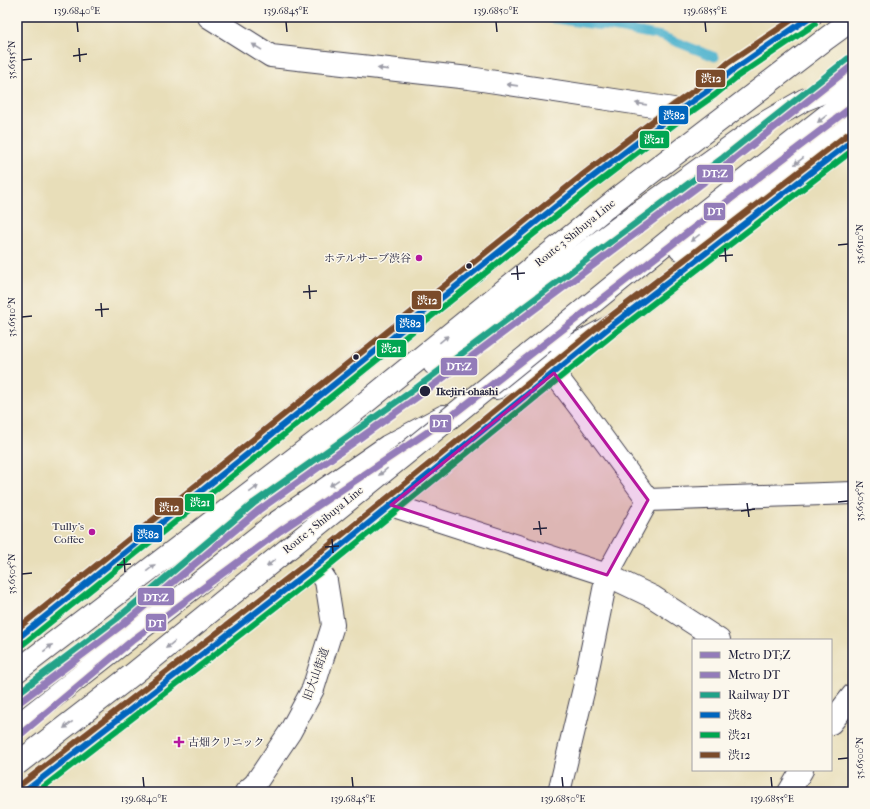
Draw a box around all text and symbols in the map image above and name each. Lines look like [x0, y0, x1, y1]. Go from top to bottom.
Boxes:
text: 139.6840°E [54, 5, 100, 17]
text: 139.6845°E [264, 5, 308, 17]
text: 139.6850°E [474, 5, 518, 17]
text: 139.6855°E [683, 5, 727, 17]
text: 35.6515°N [6, 40, 18, 80]
one-way arrow [252, 43, 262, 51]
one-way arrow [377, 66, 389, 72]
line badge: 渋12 [695, 69, 726, 88]
text: 渋12 [701, 72, 722, 85]
one-way arrow [506, 82, 518, 88]
one-way arrow [635, 101, 647, 107]
line badge: 渋82 [658, 105, 689, 125]
text: 渋82 [663, 109, 685, 122]
one-way arrow [817, 114, 828, 123]
line badge: 渋21 [639, 130, 670, 149]
text: 渋21 [644, 133, 664, 146]
one-way arrow [794, 157, 805, 165]
line badge: DT;Z [696, 164, 734, 183]
text: DT;Z [701, 167, 728, 180]
street label: Route 3 Shibuya Line [532, 196, 618, 269]
line badge: DT [703, 202, 726, 221]
text: DT [706, 205, 723, 218]
text: 35.6510°N [854, 223, 866, 264]
one-way arrow [689, 234, 700, 242]
place label: ホテルサーブ渋谷 [324, 252, 411, 265]
marker: ホテルサーブ渋谷 [414, 253, 424, 263]
unlabelled marker [464, 261, 474, 271]
line badge: 渋12 [411, 290, 442, 310]
text: 渋12 [417, 294, 438, 307]
text: 35.6510°N [6, 296, 18, 337]
line badge: 渋82 [395, 314, 425, 333]
text: 渋82 [399, 317, 421, 330]
one-way arrow [438, 335, 449, 344]
line badge: 渋21 [376, 339, 407, 358]
text: 渋21 [381, 342, 401, 355]
unlabelled marker [351, 352, 361, 362]
line badge: DT;Z [440, 357, 478, 376]
text: DT;Z [445, 360, 472, 373]
marker: Ikejiri-ohashi [418, 384, 432, 398]
place label: Ikejiri-ohashi [436, 385, 499, 398]
line badge: DT [429, 414, 452, 433]
text: DT [431, 417, 448, 430]
one-way arrow [377, 468, 388, 477]
one-way arrow [329, 479, 339, 487]
text: 35.6505°N [854, 480, 866, 522]
street label: Route 3 Shibuya Line [280, 483, 366, 556]
one-way arrow [249, 485, 260, 494]
line badge: 渋21 [184, 493, 215, 512]
text: 渋21 [190, 496, 210, 509]
line badge: 渋12 [154, 497, 184, 516]
text: 渋12 [159, 501, 180, 514]
place label: Tully's Coffee [52, 520, 85, 546]
line badge: 渋82 [133, 524, 163, 543]
marker: Tully's Coffee [87, 527, 97, 537]
text: 渋82 [137, 528, 159, 541]
text: 35.6505°N [6, 553, 18, 595]
one-way arrow [265, 558, 276, 567]
one-way arrow [146, 565, 156, 573]
line badge: DT;Z [137, 587, 175, 606]
text: DT;Z [142, 591, 169, 604]
line badge: DT [145, 613, 167, 632]
text: DT [147, 617, 164, 630]
legend [692, 639, 832, 771]
one-way arrow [164, 640, 175, 649]
one-way arrow [42, 643, 53, 652]
street label: 旧大山街道 [300, 646, 332, 702]
text: Metro DT;Z [728, 648, 791, 662]
text: Metro DT [728, 668, 781, 682]
text: Railway DT [728, 688, 790, 702]
text: 渋82 [728, 708, 752, 722]
one-way arrow [62, 721, 73, 729]
text: 渋21 [728, 728, 750, 742]
marker: 古畑クリニック [173, 736, 185, 748]
place label: 古畑クリニック [188, 736, 264, 749]
text: 35.6500°N [854, 736, 866, 779]
text: 渋12 [728, 748, 750, 762]
text: 139.6840°E [121, 793, 167, 805]
text: 139.6845°E [331, 793, 375, 805]
text: 139.6850°E [541, 793, 585, 805]
text: 139.6855°E [750, 793, 794, 805]

